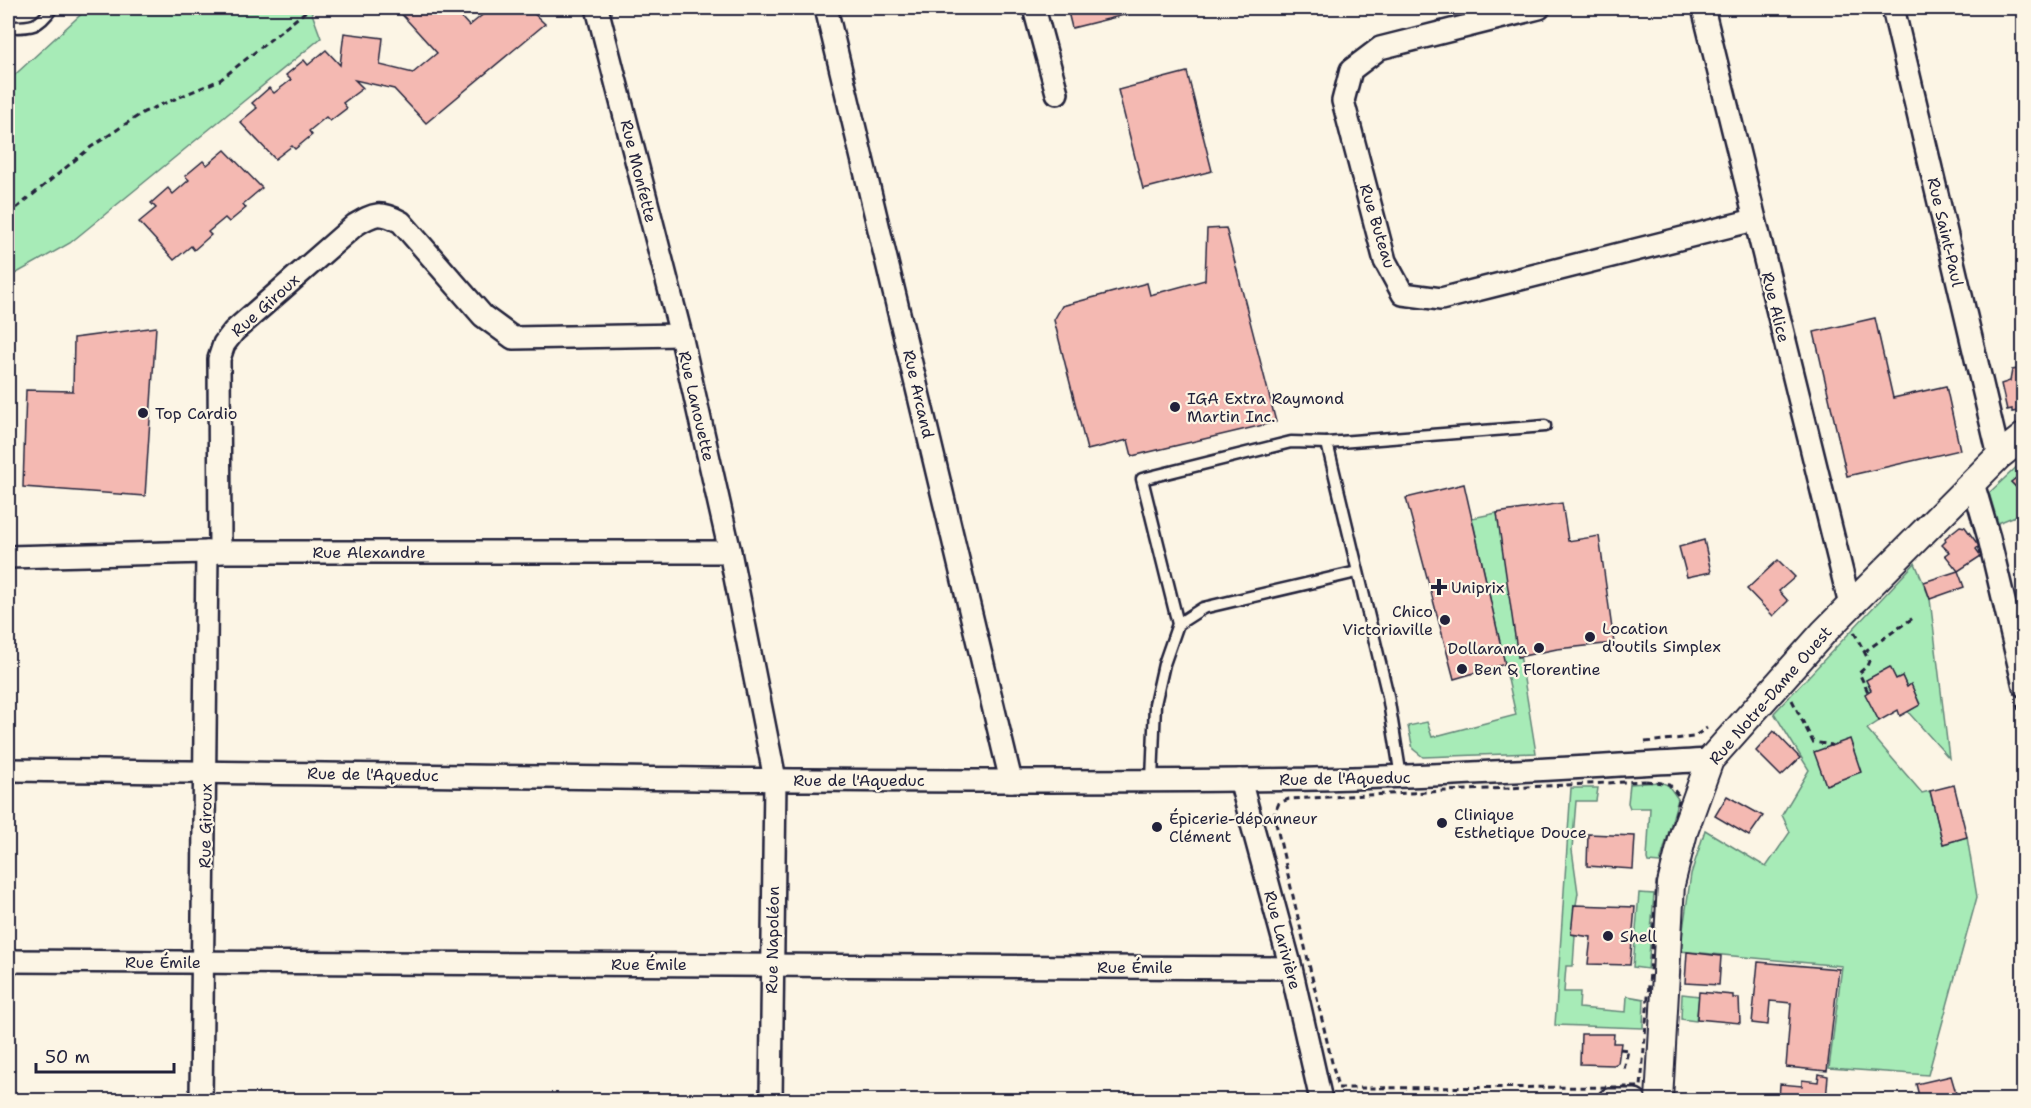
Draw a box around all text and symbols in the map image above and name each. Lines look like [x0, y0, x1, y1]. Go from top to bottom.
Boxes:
street label: Rue Monfette [616, 118, 661, 225]
street label: Rue Saint-Paul [1923, 175, 1968, 289]
street label: Rue Buteau [1355, 181, 1400, 271]
street label: Rue Giroux [227, 269, 304, 342]
street label: Rue Alice [1757, 270, 1794, 344]
street label: Rue Arcand [898, 348, 939, 440]
street label: Rue Lanouette [674, 349, 719, 463]
place label: IGA Extra Raymond Martin Inc. [1187, 388, 1344, 427]
marker: IGA Extra Raymond Martin Inc. [1168, 400, 1182, 414]
place label: Top Cardio [155, 403, 237, 424]
marker: Top Cardio [136, 406, 150, 420]
street label: Rue Alexandre [312, 542, 426, 563]
place label: Uniprix [1451, 577, 1504, 598]
marker: Uniprix [1432, 580, 1446, 594]
place label: Chico Victoriaville [1342, 601, 1433, 640]
marker: Chico Victoriaville [1438, 613, 1452, 627]
place label: Location d'outils Simplex [1602, 618, 1721, 657]
street label: Rue Notre-Dame Ouest [1704, 622, 1836, 769]
marker: Location d'outils Simplex [1583, 630, 1597, 644]
place label: Dollarama [1448, 638, 1527, 659]
marker: Dollarama [1532, 641, 1546, 655]
place label: Ben & Florentine [1474, 659, 1601, 680]
marker: Ben & Florentine [1455, 662, 1469, 676]
street label: Rue de l'Aqueduc [307, 763, 439, 786]
street label: Rue de l'Aqueduc [1279, 767, 1411, 790]
street label: Rue de l'Aqueduc [793, 770, 925, 791]
street label: Rue Giroux [194, 783, 217, 869]
place label: Clinique Esthetique Douce [1454, 804, 1587, 843]
place label: Épicerie-dépanneur Clément [1169, 808, 1318, 847]
marker: Clinique Esthetique Douce [1435, 816, 1449, 830]
marker: Épicerie-dépanneur Clément [1150, 820, 1164, 834]
street label: Rue Napoléon [761, 886, 784, 994]
street label: Rue Larivière [1259, 888, 1306, 992]
place label: Shell [1620, 926, 1657, 947]
marker: Shell [1601, 929, 1615, 943]
street label: Rue Émile [125, 952, 201, 973]
street label: Rue Émile [611, 954, 687, 975]
street label: Rue Émile [1097, 957, 1173, 978]
scale bar [36, 1036, 174, 1074]
text: 50 m [45, 1045, 90, 1069]

